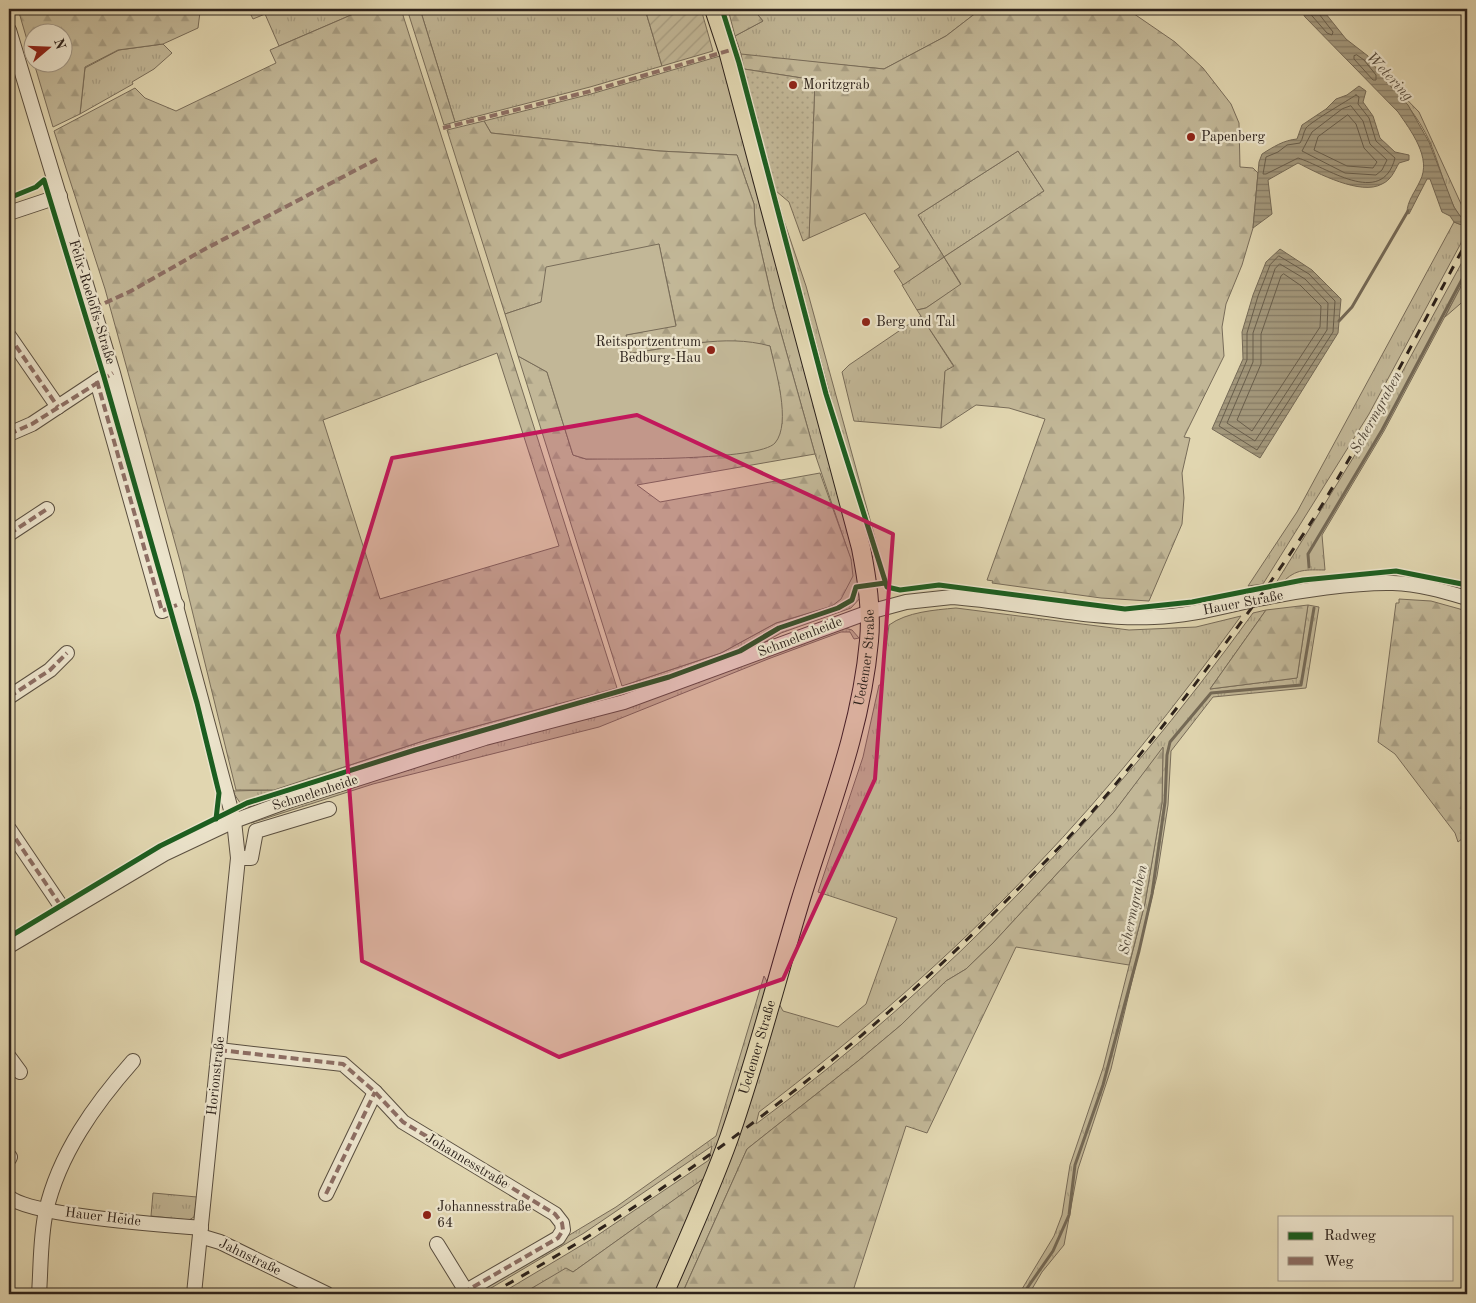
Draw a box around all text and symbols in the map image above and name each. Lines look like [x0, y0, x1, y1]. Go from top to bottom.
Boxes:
north arrow [22, 22, 72, 72]
text: N [51, 37, 68, 52]
water label: Wetering [1363, 50, 1415, 104]
place label: Moritzgrab [803, 78, 870, 92]
marker: Moritzgrab [787, 79, 799, 91]
place label: Papenberg [1201, 130, 1265, 144]
marker: Papenberg [1185, 131, 1197, 143]
street label: Felix-Roeloffs-Straße [66, 238, 118, 366]
place label: Berg und Tal [876, 315, 956, 329]
marker: Berg und Tal [860, 316, 872, 328]
place label: Reitsportzentrum Bedburg-Hau [596, 335, 702, 365]
marker: Reitsportzentrum Bedburg-Hau [705, 344, 717, 356]
water label: Schermgraben [1348, 369, 1406, 457]
street label: Hauer Straße [1202, 588, 1284, 618]
street label: Uedemer Straße [852, 609, 877, 708]
street label: Schmelenheide [756, 614, 844, 660]
street label: Schmelenheide [270, 773, 360, 813]
water label: Schermgraben [1117, 863, 1151, 956]
street label: Uedemer Straße [737, 999, 778, 1096]
street label: Horionstraße [205, 1036, 227, 1116]
street label: Johannesstraße [423, 1131, 511, 1191]
place label: Johannesstraße 64 [437, 1200, 531, 1230]
street label: Hauer Heide [64, 1205, 142, 1229]
marker: Johannesstraße 64 [421, 1209, 433, 1221]
legend [1278, 1216, 1454, 1280]
text: Radweg [1324, 1229, 1376, 1244]
street label: Jahnstraße [217, 1236, 283, 1278]
text: Weg [1324, 1255, 1354, 1270]

